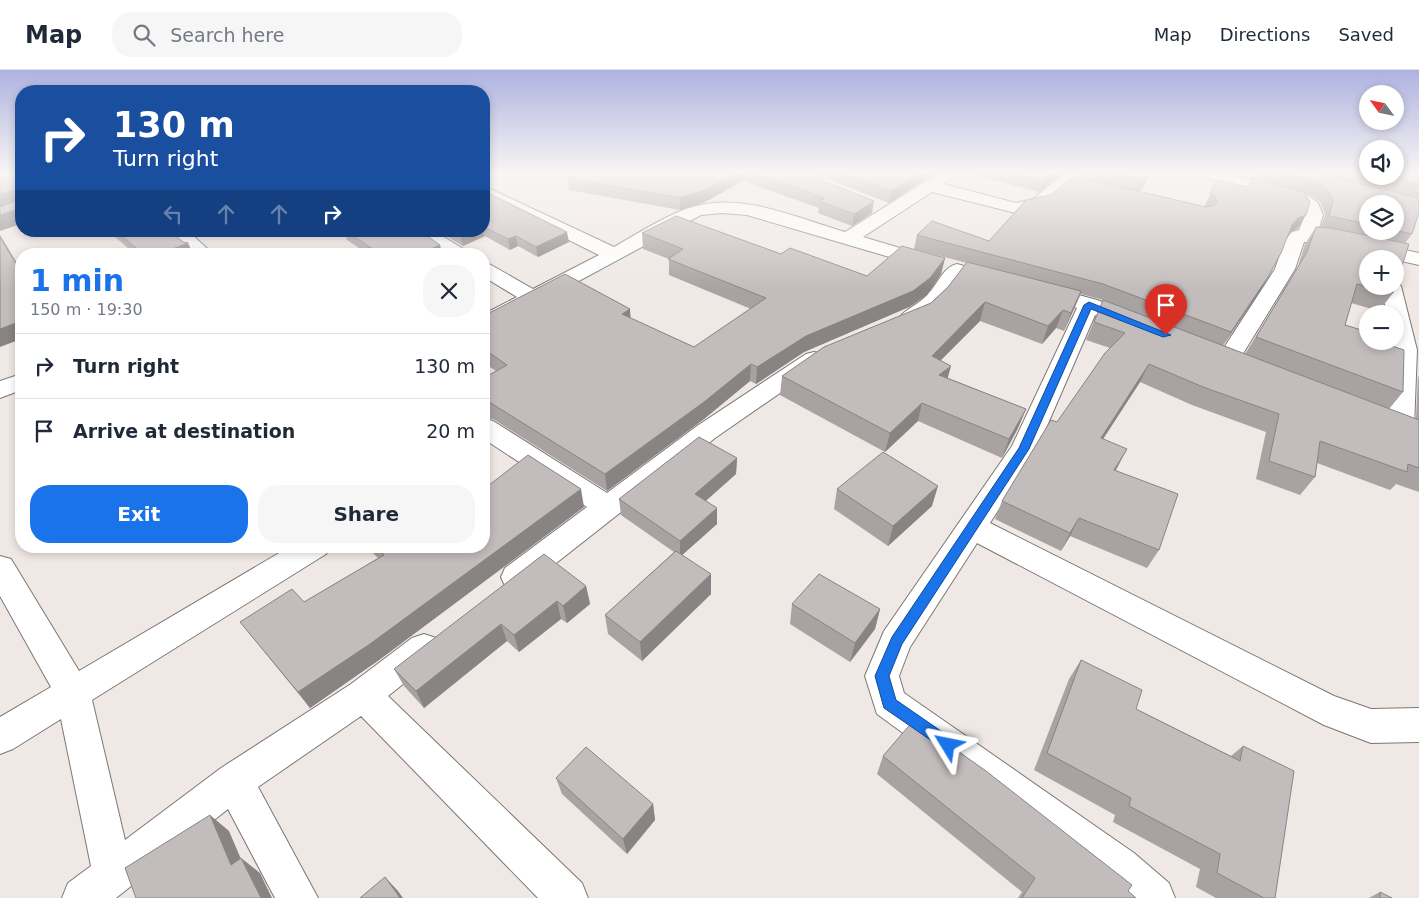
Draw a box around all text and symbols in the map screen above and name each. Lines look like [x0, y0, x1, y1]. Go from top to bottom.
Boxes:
search box [112, 12, 462, 57]
text: Map [25, 21, 82, 49]
icon: search [130, 21, 158, 49]
text: Search here [170, 24, 284, 46]
text: Map [1154, 24, 1192, 45]
text: Directions [1220, 24, 1310, 45]
text: Saved [1338, 24, 1394, 45]
north arrow [1359, 85, 1404, 130]
map controls [1359, 85, 1404, 350]
icon: right [30, 105, 95, 170]
text: 130 m [113, 105, 235, 145]
button: sound [1359, 140, 1404, 185]
text: Turn right [113, 146, 218, 171]
button: layers [1359, 195, 1404, 240]
icon: left [159, 200, 187, 228]
icon: ahead [212, 200, 240, 228]
icon: ahead [265, 200, 293, 228]
icon: right [318, 200, 346, 228]
button: + [1359, 250, 1404, 295]
text: 1 min [30, 263, 124, 298]
button: close [423, 265, 475, 317]
pin [1145, 284, 1187, 335]
icon: arrive [1152, 291, 1180, 319]
text: 150 m · 19:30 [30, 300, 143, 319]
button: − [1359, 305, 1404, 350]
icon: right [30, 352, 58, 380]
text: Turn right [73, 355, 179, 377]
text: 130 m [414, 355, 475, 377]
icon: arrive [30, 417, 58, 445]
text: Arrive at destination [73, 420, 295, 442]
text: 20 m [426, 420, 475, 442]
button: Exit [30, 485, 248, 543]
button: Share [258, 485, 475, 543]
position arrow [921, 718, 973, 770]

